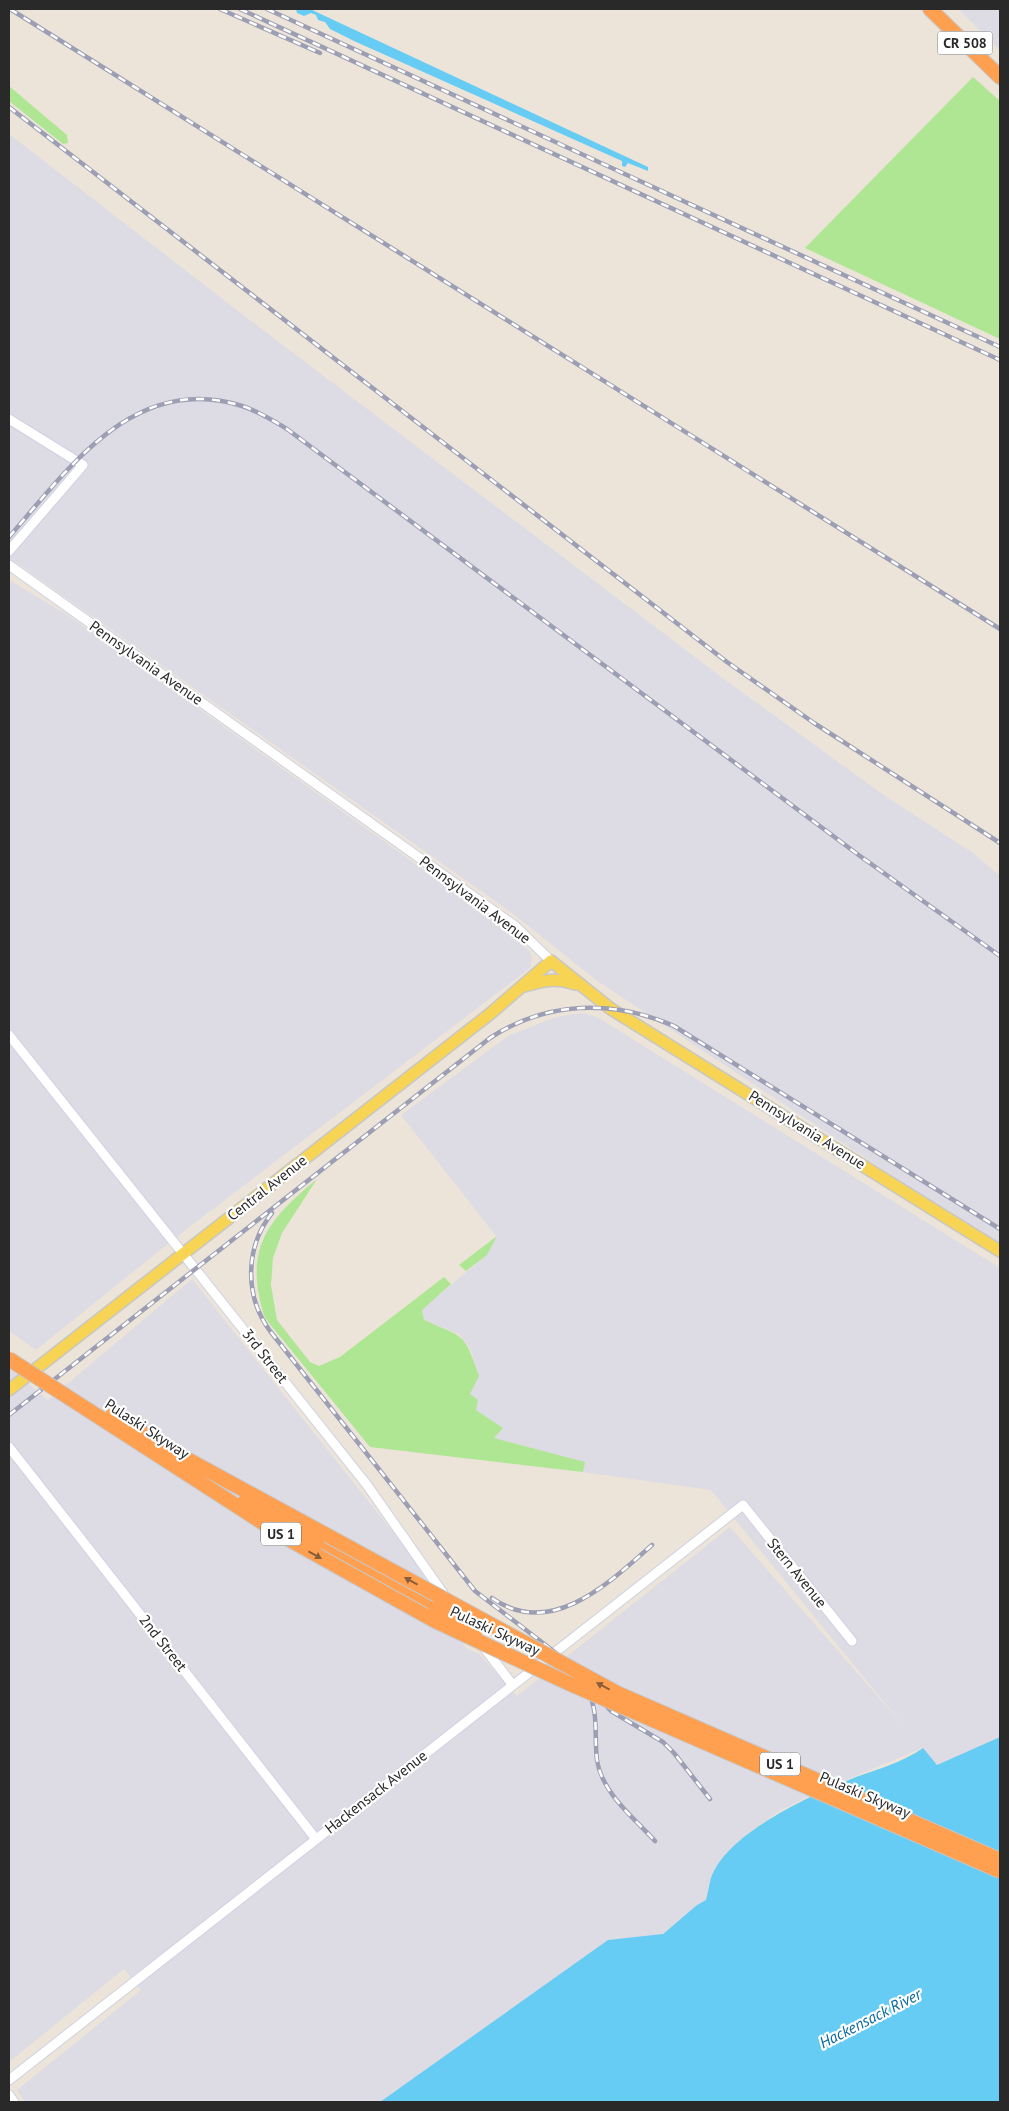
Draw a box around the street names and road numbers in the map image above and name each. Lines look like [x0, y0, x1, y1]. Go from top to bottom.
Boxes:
road number: CR 508 [938, 32, 992, 54]
street label: Pennsylvania Avenue [86, 616, 207, 709]
street label: Pennsylvania Avenue [416, 852, 535, 948]
street label: Pennsylvania Avenue [745, 1086, 869, 1173]
street label: Central Avenue [223, 1150, 310, 1225]
street label: 3rd Street [238, 1325, 292, 1387]
street label: Pulaski Skyway [101, 1394, 193, 1463]
road number: US 1 [261, 1522, 301, 1546]
street label: Stern Avenue [764, 1534, 831, 1611]
street label: Pulaski Skyway [447, 1601, 543, 1660]
street label: 2nd Street [135, 1611, 191, 1675]
street label: Hackensack Avenue [321, 1746, 431, 1837]
road number: US 1 [760, 1752, 800, 1776]
street label: Pulaski Skyway [817, 1767, 913, 1822]

